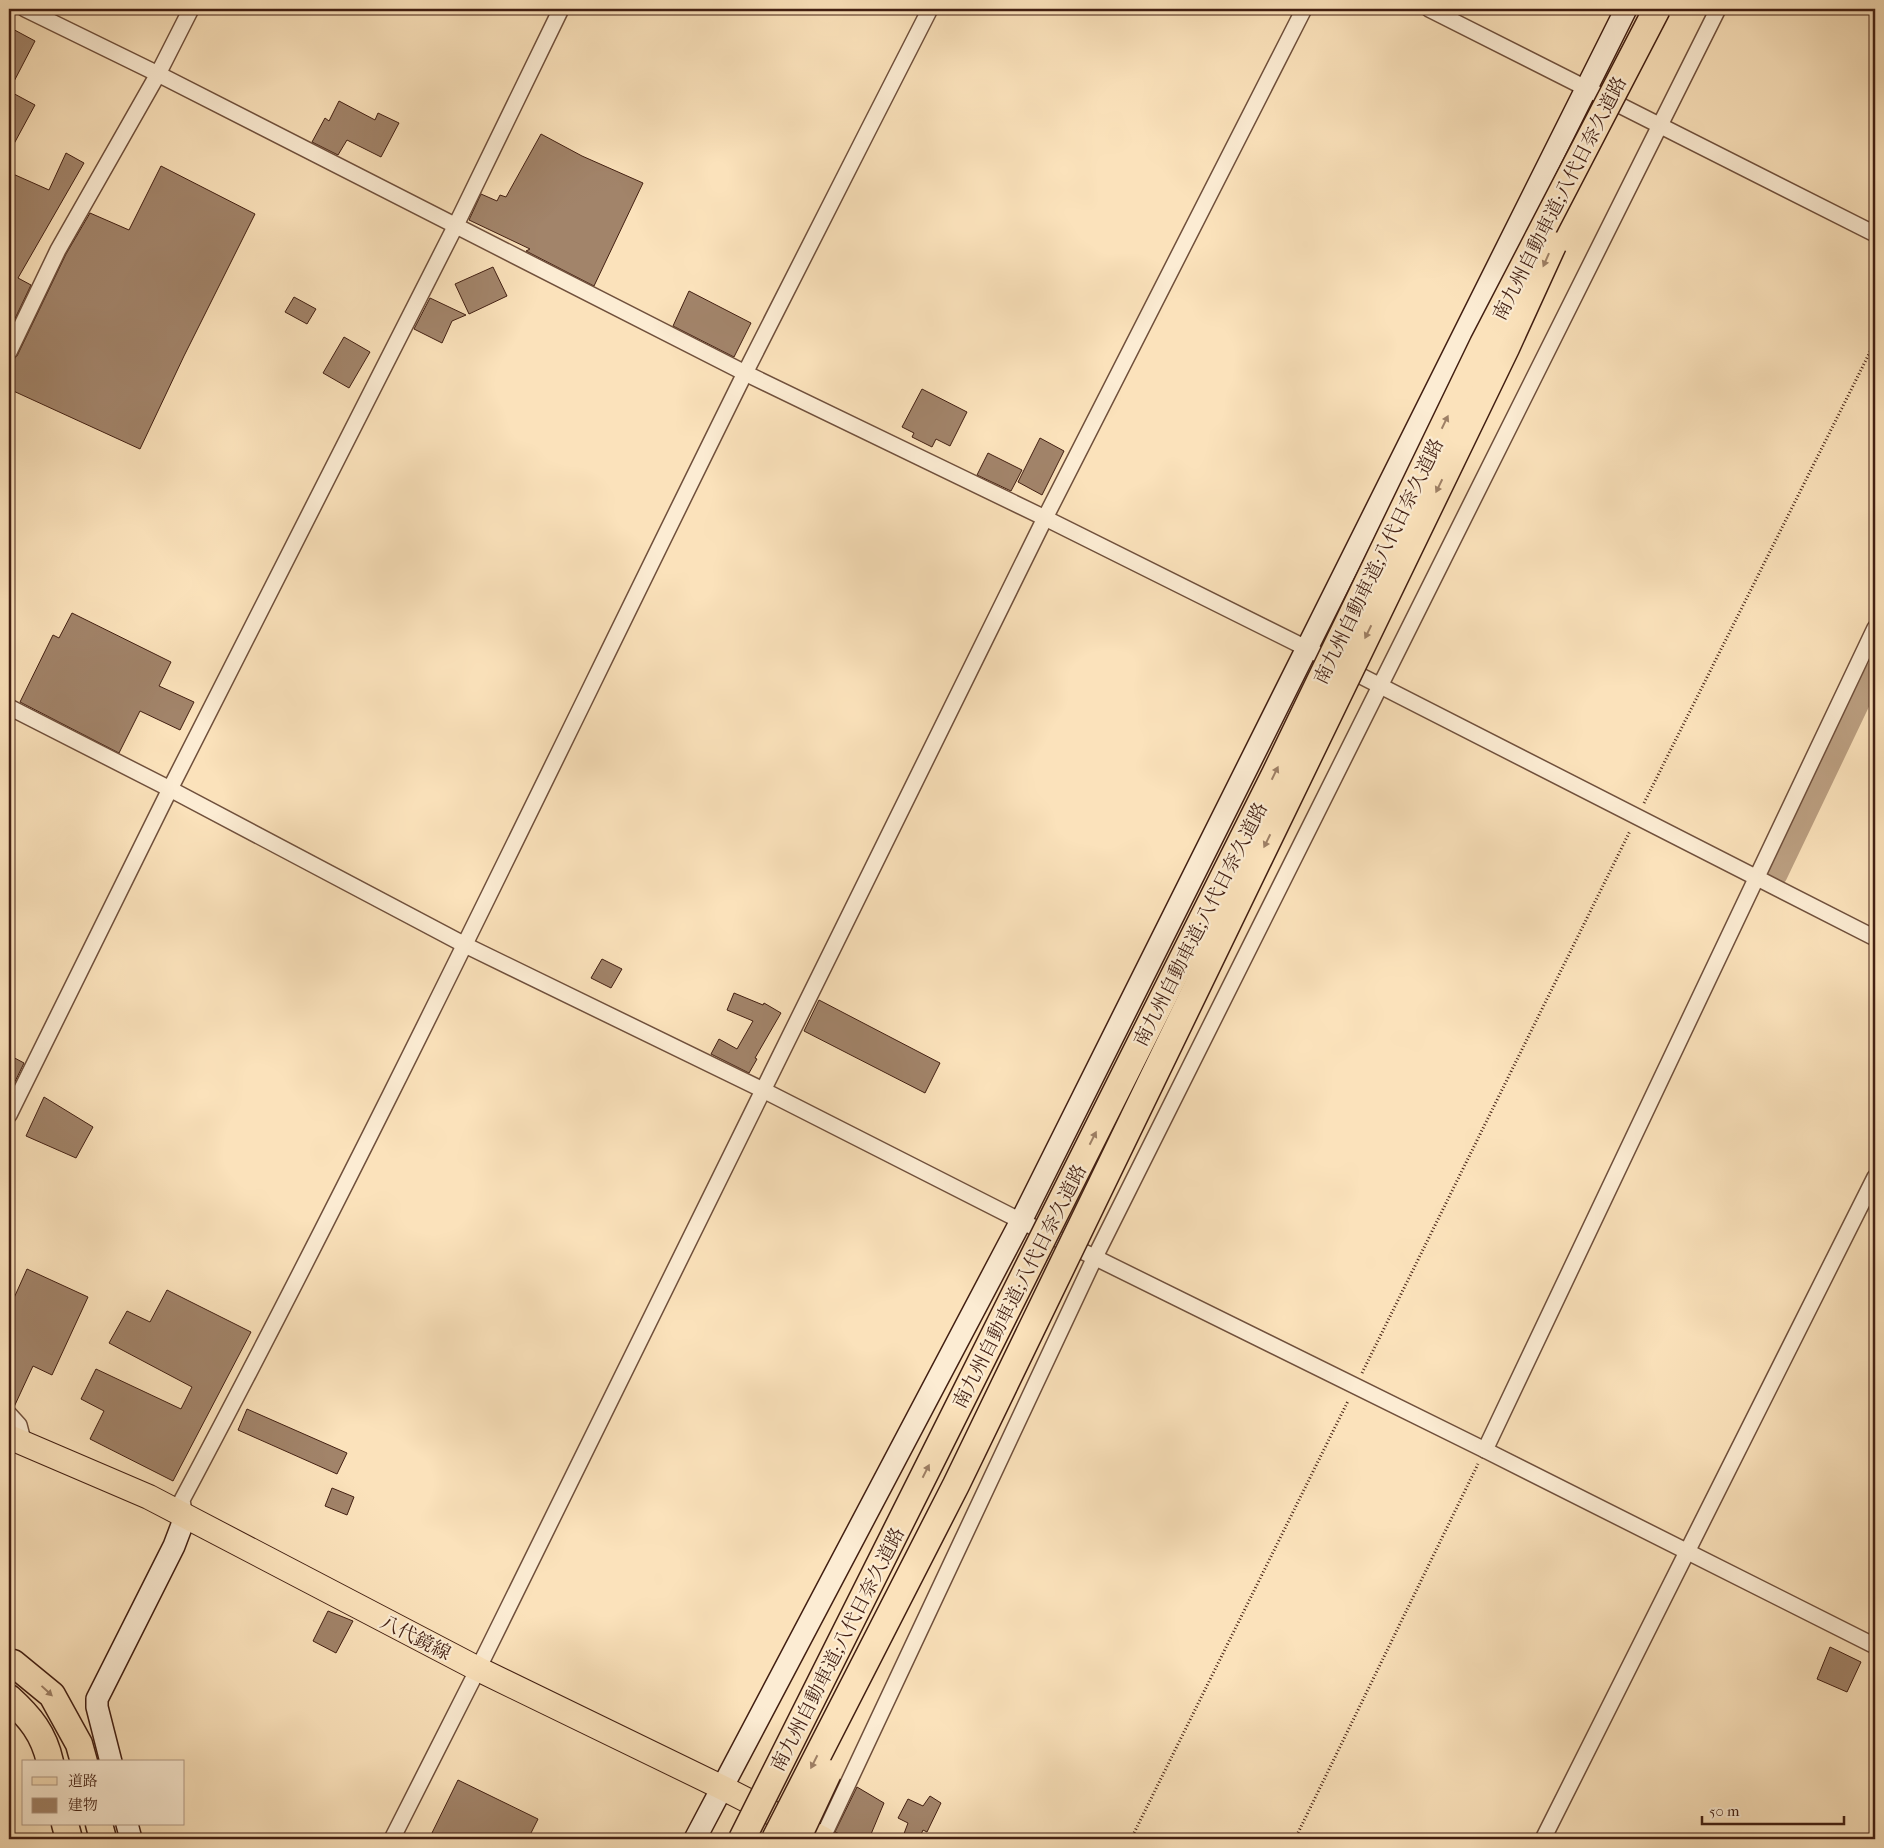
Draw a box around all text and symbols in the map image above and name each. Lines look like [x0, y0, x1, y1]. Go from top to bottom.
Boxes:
street label: 南九州自動車道;八代日奈久道路 [1489, 73, 1631, 324]
one-way arrow [1542, 253, 1550, 267]
one-way arrow [1441, 415, 1449, 429]
street label: 南九州自動車道;八代日奈久道路 [1310, 435, 1448, 688]
one-way arrow [1435, 479, 1443, 493]
one-way arrow [1364, 625, 1372, 639]
one-way arrow [1271, 766, 1279, 780]
street label: 南九州自動車道;八代日奈久道路 [1130, 799, 1272, 1050]
one-way arrow [1262, 834, 1271, 849]
one-way arrow [1089, 1131, 1097, 1145]
street label: 南九州自動車道;八代日奈久道路 [949, 1161, 1091, 1412]
one-way arrow [922, 1464, 930, 1478]
street label: 南九州自動車道;八代日奈久道路 [767, 1524, 909, 1775]
street label: 八代鏡線 [377, 1611, 454, 1665]
one-way arrow [40, 1686, 53, 1697]
one-way arrow [810, 1755, 818, 1769]
legend [22, 1760, 185, 1826]
text: 道路 [68, 1772, 98, 1790]
scale bar [1702, 1793, 1844, 1825]
text: 建物 [68, 1796, 98, 1814]
text: 50 m [1709, 1802, 1740, 1820]

